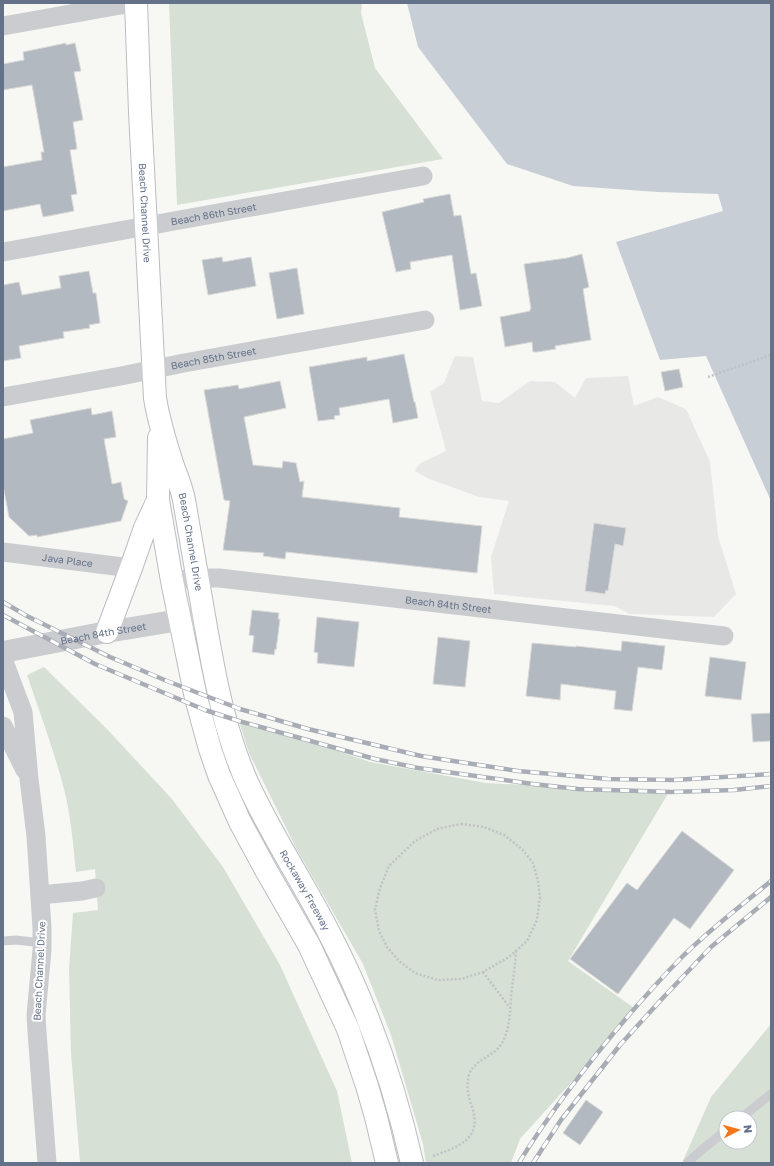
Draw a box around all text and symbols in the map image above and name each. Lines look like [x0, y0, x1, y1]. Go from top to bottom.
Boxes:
street label: Beach Channel Drive [137, 163, 154, 263]
street label: Beach 86th Street [170, 200, 257, 228]
street label: Beach 85th Street [170, 344, 257, 372]
street label: Beach Channel Drive [177, 491, 206, 592]
street label: Java Place [41, 551, 94, 569]
street label: Beach 84th Street [405, 593, 492, 615]
street label: Beach 84th Street [59, 620, 147, 647]
street label: Rockaway Freeway [278, 847, 333, 933]
street label: Beach Channel Drive [30, 921, 48, 1021]
north arrow [718, 1110, 758, 1150]
text: N [742, 1124, 755, 1134]

